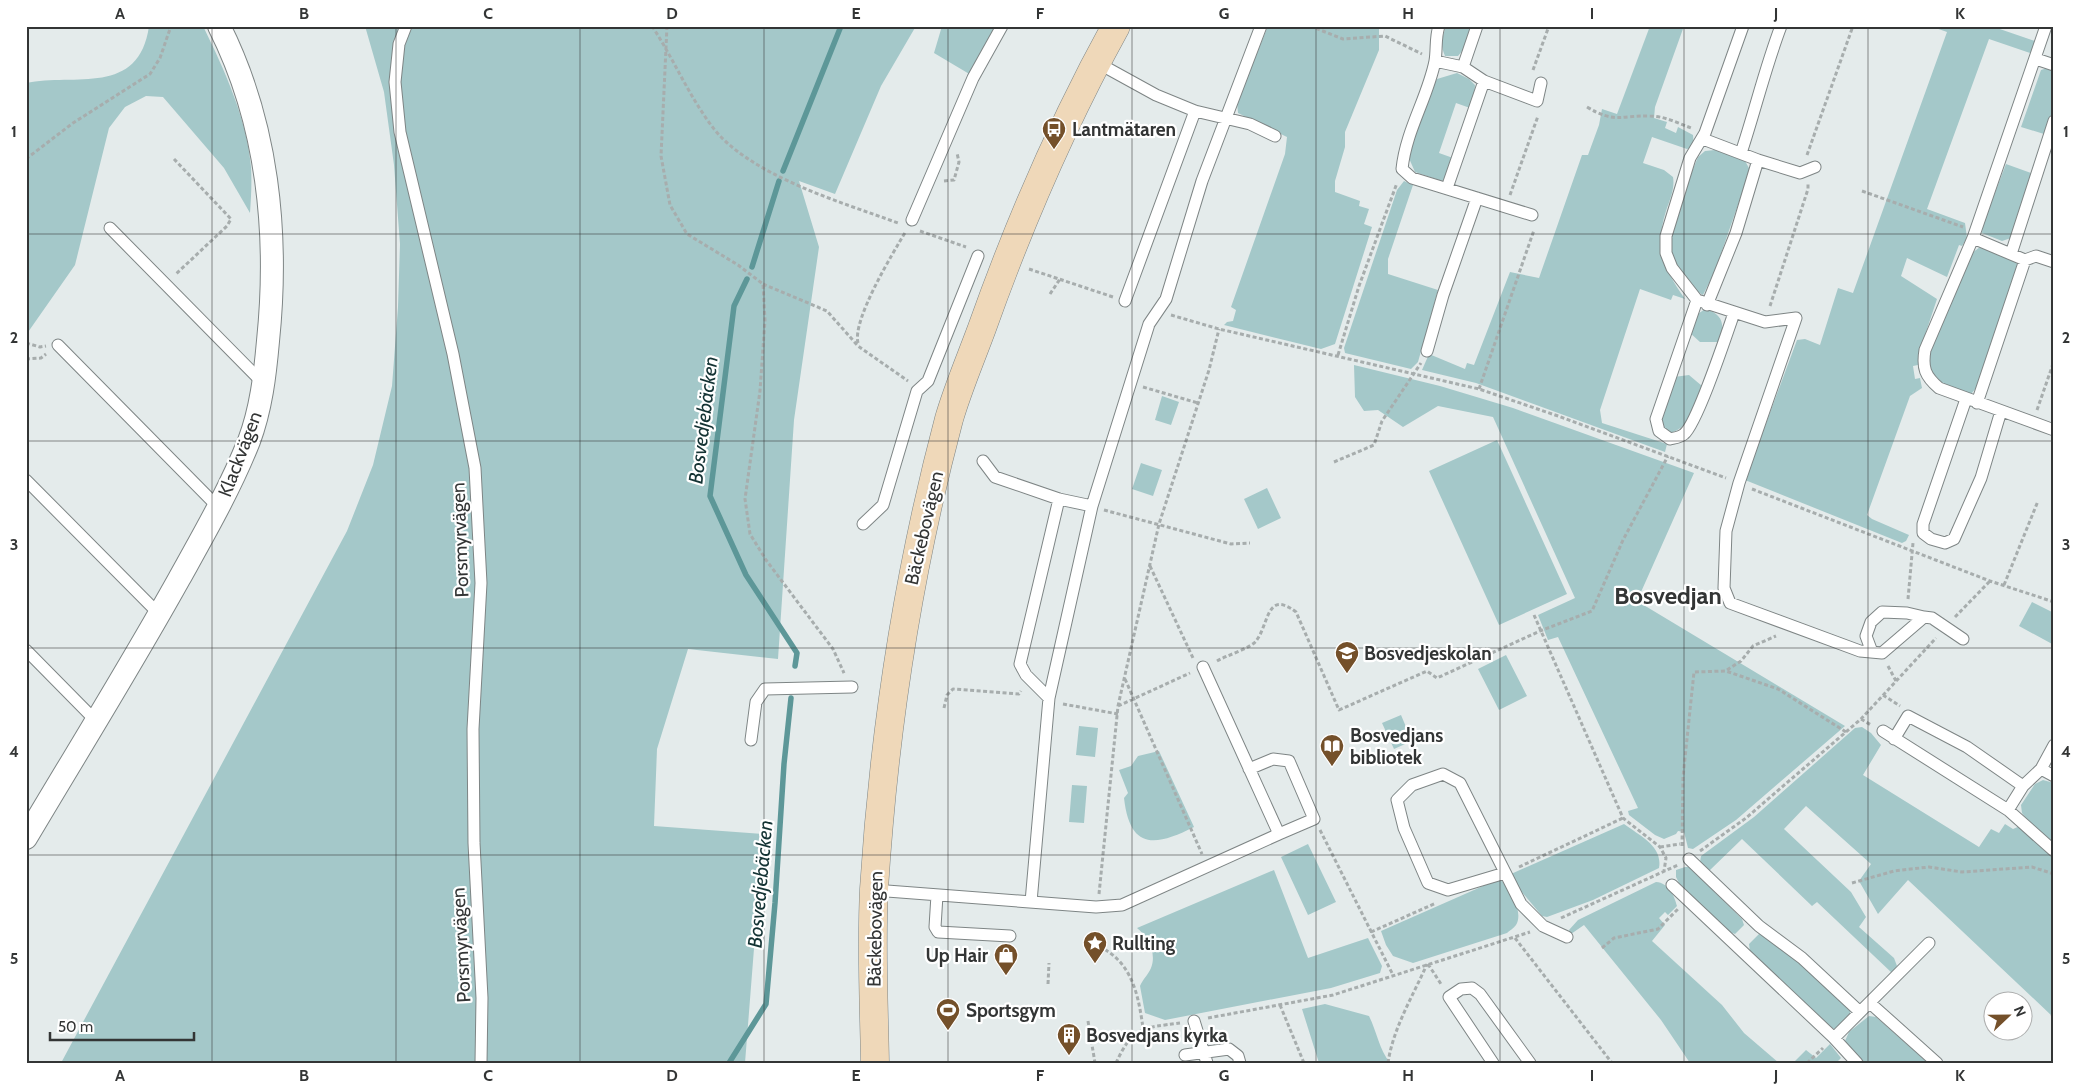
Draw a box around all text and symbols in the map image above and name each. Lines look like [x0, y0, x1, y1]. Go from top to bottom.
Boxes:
text: A [115, 4, 125, 23]
text: B [299, 4, 309, 23]
text: C [483, 4, 493, 23]
text: D [666, 4, 678, 23]
text: E [851, 4, 861, 23]
text: F [1036, 4, 1045, 23]
text: G [1219, 4, 1229, 23]
text: H [1402, 4, 1414, 23]
text: I [1590, 4, 1594, 23]
text: J [1773, 4, 1778, 23]
text: K [1955, 4, 1965, 23]
bus stop icon: Lantmätaren [1041, 116, 1067, 150]
place label: Lantmätaren [1072, 118, 1176, 141]
text: 1 [11, 122, 17, 141]
text: 1 [2063, 122, 2069, 141]
text: 2 [10, 328, 18, 347]
text: 2 [2062, 328, 2070, 347]
water label: Bosvedjebäcken [683, 355, 723, 485]
street label: Klackvägen [213, 408, 267, 500]
street label: Bäckebovägen [900, 469, 948, 587]
street label: Porsmyrvägen [446, 482, 474, 598]
text: 3 [10, 535, 18, 554]
text: 3 [2062, 535, 2070, 554]
district label: Bosvedjan [1614, 581, 1722, 610]
school or university icon: Bosvedjeskolan [1334, 640, 1360, 674]
place label: Bosvedjeskolan [1364, 642, 1492, 665]
place label: Bosvedjans bibliotek [1350, 724, 1443, 769]
library icon: Bosvedjans bibliotek [1319, 733, 1345, 767]
text: 4 [9, 742, 19, 761]
text: 4 [2061, 742, 2071, 761]
water label: Bosvedjebäcken [742, 819, 778, 949]
street label: Bäckebovägen [862, 871, 888, 987]
street label: Porsmyrvägen [447, 887, 475, 1003]
place icon: Rullting [1082, 930, 1108, 964]
place label: Rullting [1112, 932, 1176, 955]
shop icon: Up Hair [993, 942, 1019, 976]
place label: Up Hair [926, 944, 989, 967]
text: 5 [10, 949, 18, 968]
text: 5 [2062, 949, 2070, 968]
north arrow [1982, 992, 2032, 1042]
sports icon: Sportsgym [935, 997, 961, 1031]
place label: Sportsgym [966, 999, 1056, 1022]
text: N [2010, 1003, 2030, 1019]
scale bar [50, 1009, 194, 1041]
text: 50 m [58, 1018, 93, 1036]
building icon: Bosvedjans kyrka [1056, 1022, 1082, 1056]
place label: Bosvedjans kyrka [1086, 1024, 1228, 1047]
text: A [115, 1066, 125, 1085]
text: B [299, 1066, 309, 1085]
text: C [483, 1066, 493, 1085]
text: D [666, 1066, 678, 1085]
text: E [851, 1066, 861, 1085]
text: F [1036, 1066, 1045, 1085]
text: G [1219, 1066, 1229, 1085]
text: H [1402, 1066, 1414, 1085]
text: I [1590, 1066, 1594, 1085]
text: J [1773, 1066, 1778, 1085]
text: K [1955, 1066, 1965, 1085]

